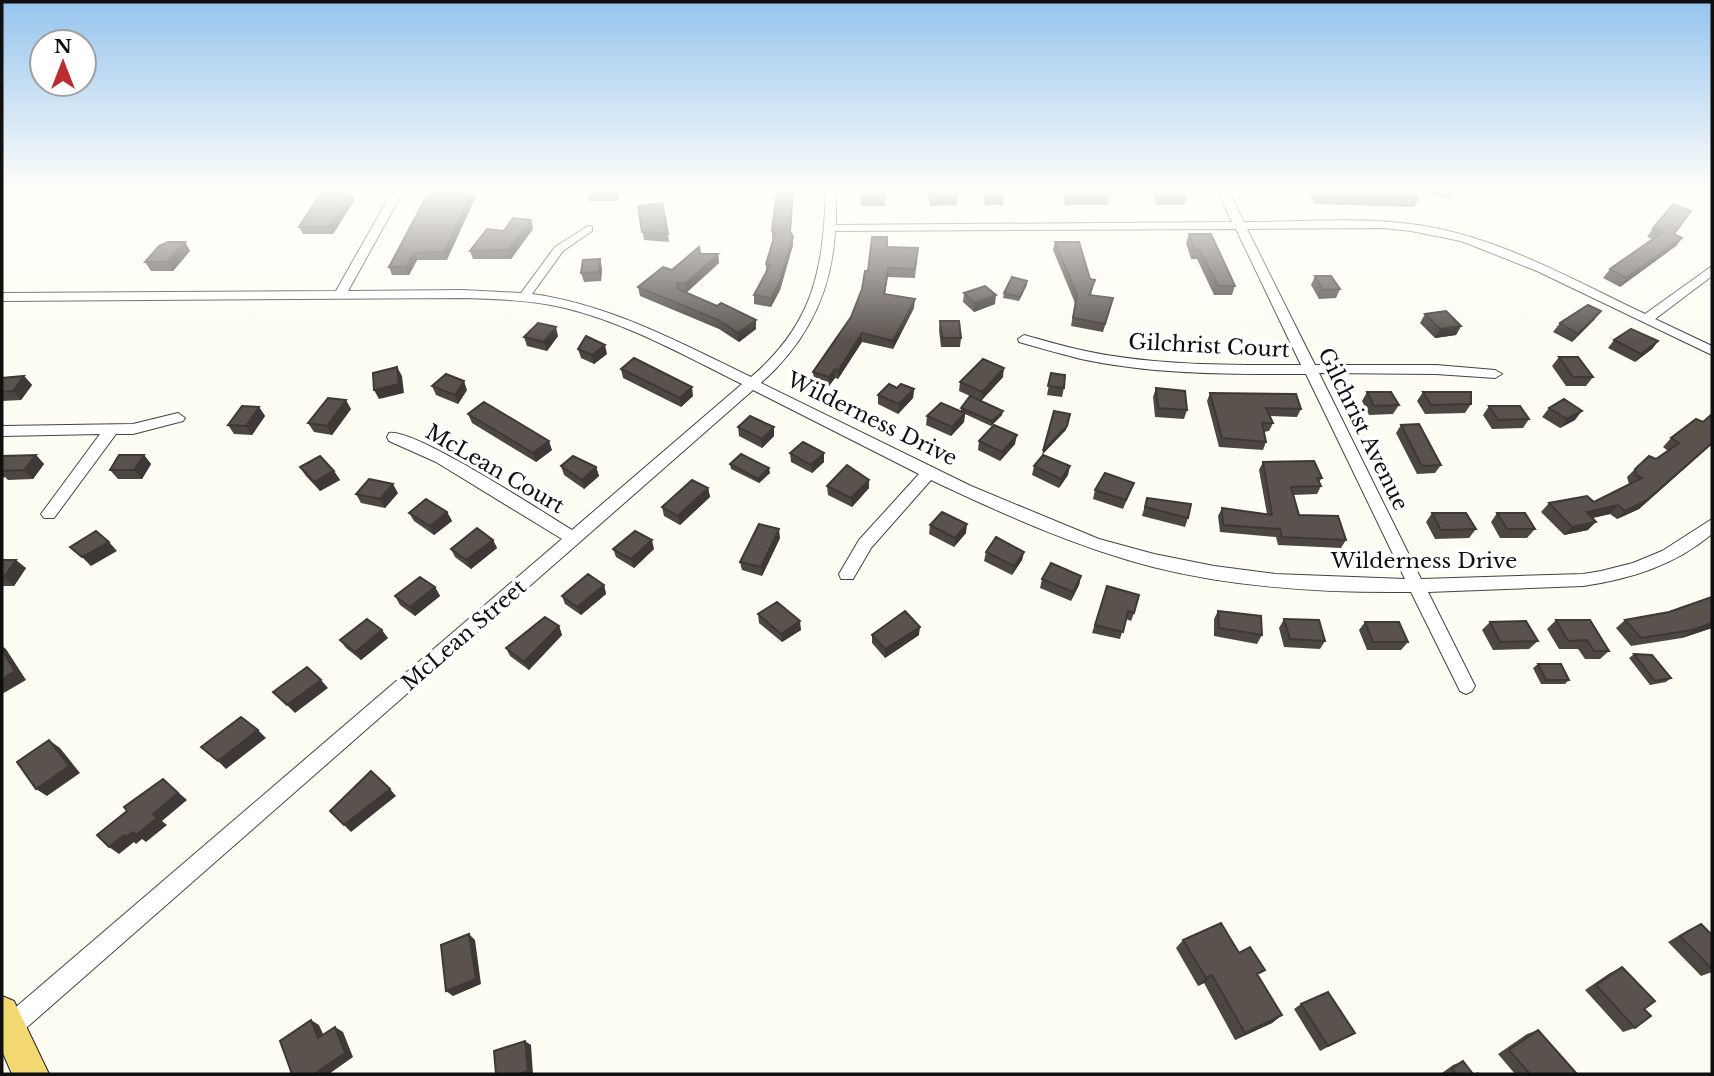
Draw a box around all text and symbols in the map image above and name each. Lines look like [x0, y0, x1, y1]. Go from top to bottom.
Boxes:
north arrow [28, 28, 98, 98]
text: N [54, 35, 72, 58]
street label: Gilchrist Court [1128, 329, 1290, 363]
street label: Gilchrist Avenue [1312, 343, 1414, 515]
street label: Wilderness Drive [782, 366, 961, 472]
street label: McLean Court [421, 419, 569, 519]
street label: Wilderness Drive [1330, 548, 1517, 574]
street label: McLean Street [397, 574, 532, 696]

